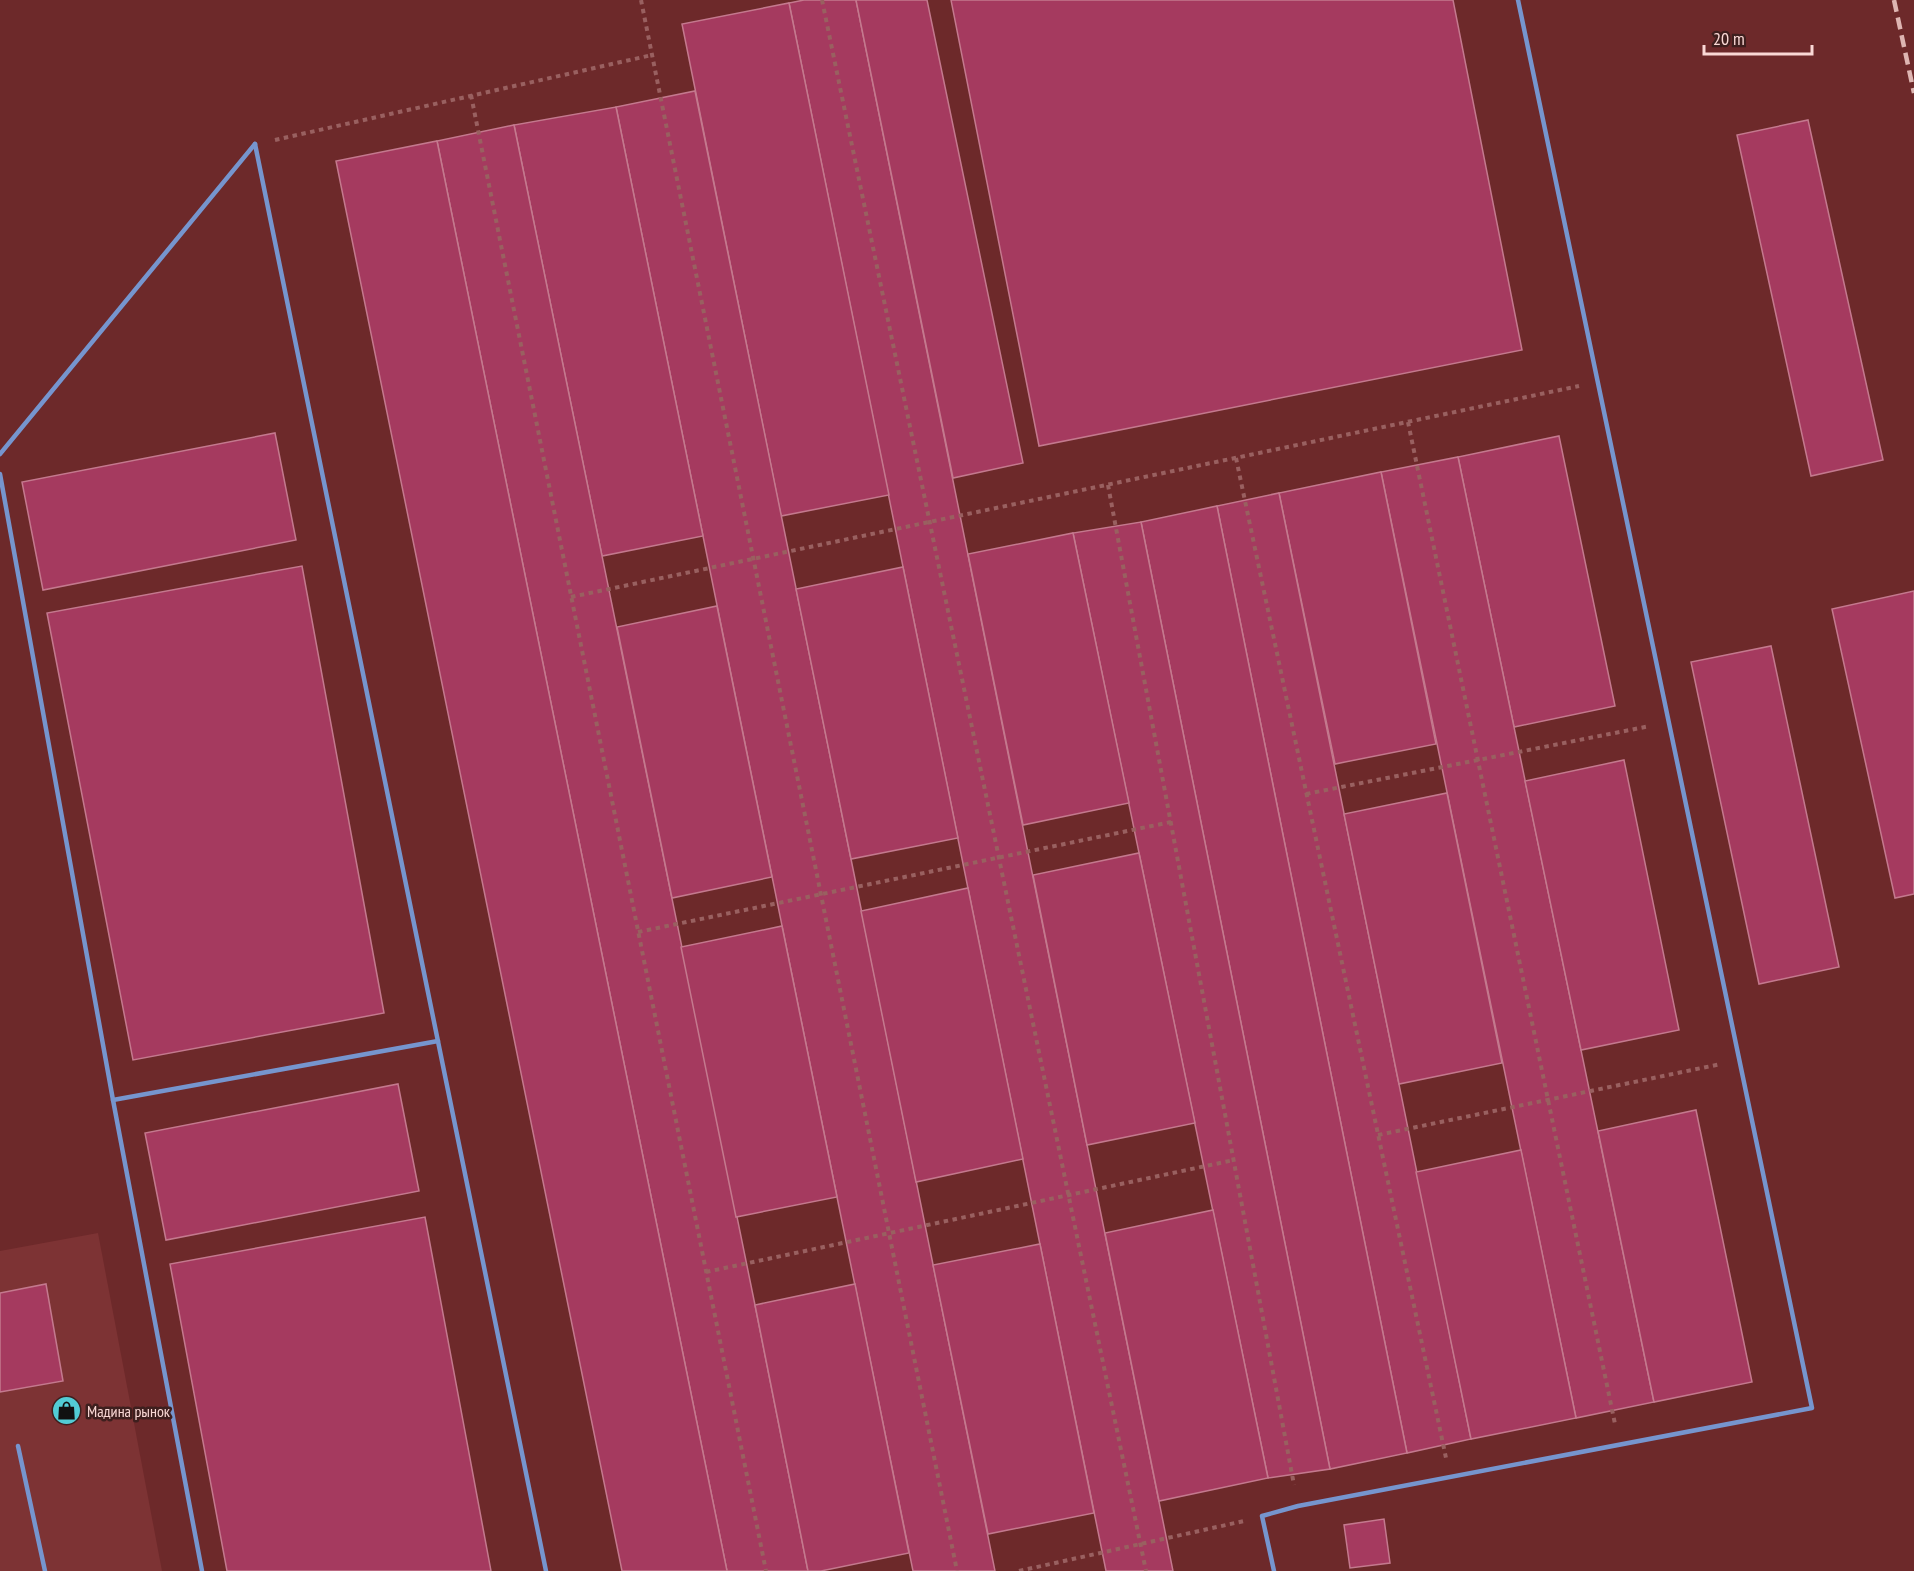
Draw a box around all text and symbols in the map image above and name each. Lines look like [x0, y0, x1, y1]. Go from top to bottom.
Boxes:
scale bar [1704, 18, 1812, 56]
text: 20 m [1713, 27, 1745, 50]
shop icon: Мадина рынок [50, 1395, 82, 1427]
place label: Мадина рынок [87, 1401, 171, 1421]

